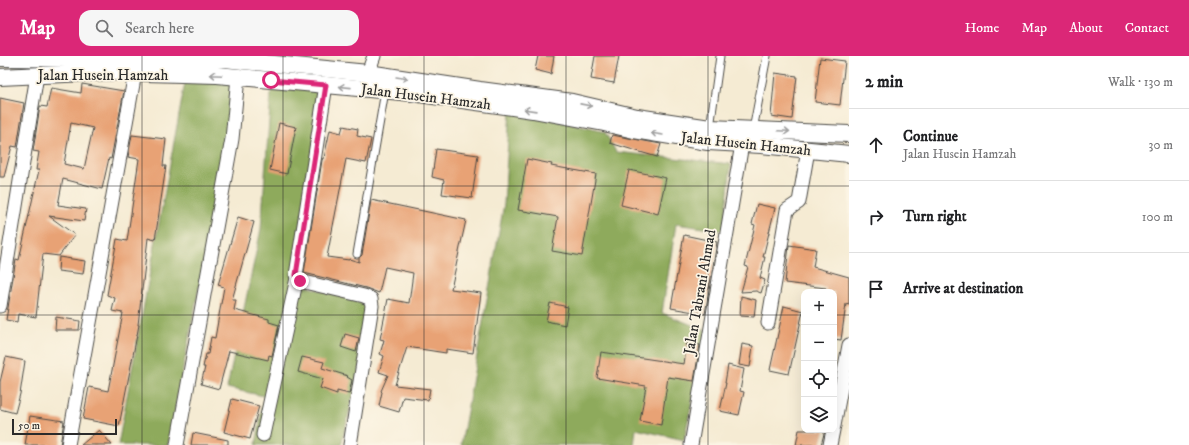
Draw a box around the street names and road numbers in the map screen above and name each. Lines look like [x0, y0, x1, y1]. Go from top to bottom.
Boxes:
street label: Jalan Husein Hamzah [36, 66, 168, 85]
street label: Jalan Husein Hamzah [358, 79, 492, 114]
street label: Jalan Husein Hamzah [678, 128, 812, 160]
street label: Jalan Tabrani Ahmad [679, 227, 720, 358]

